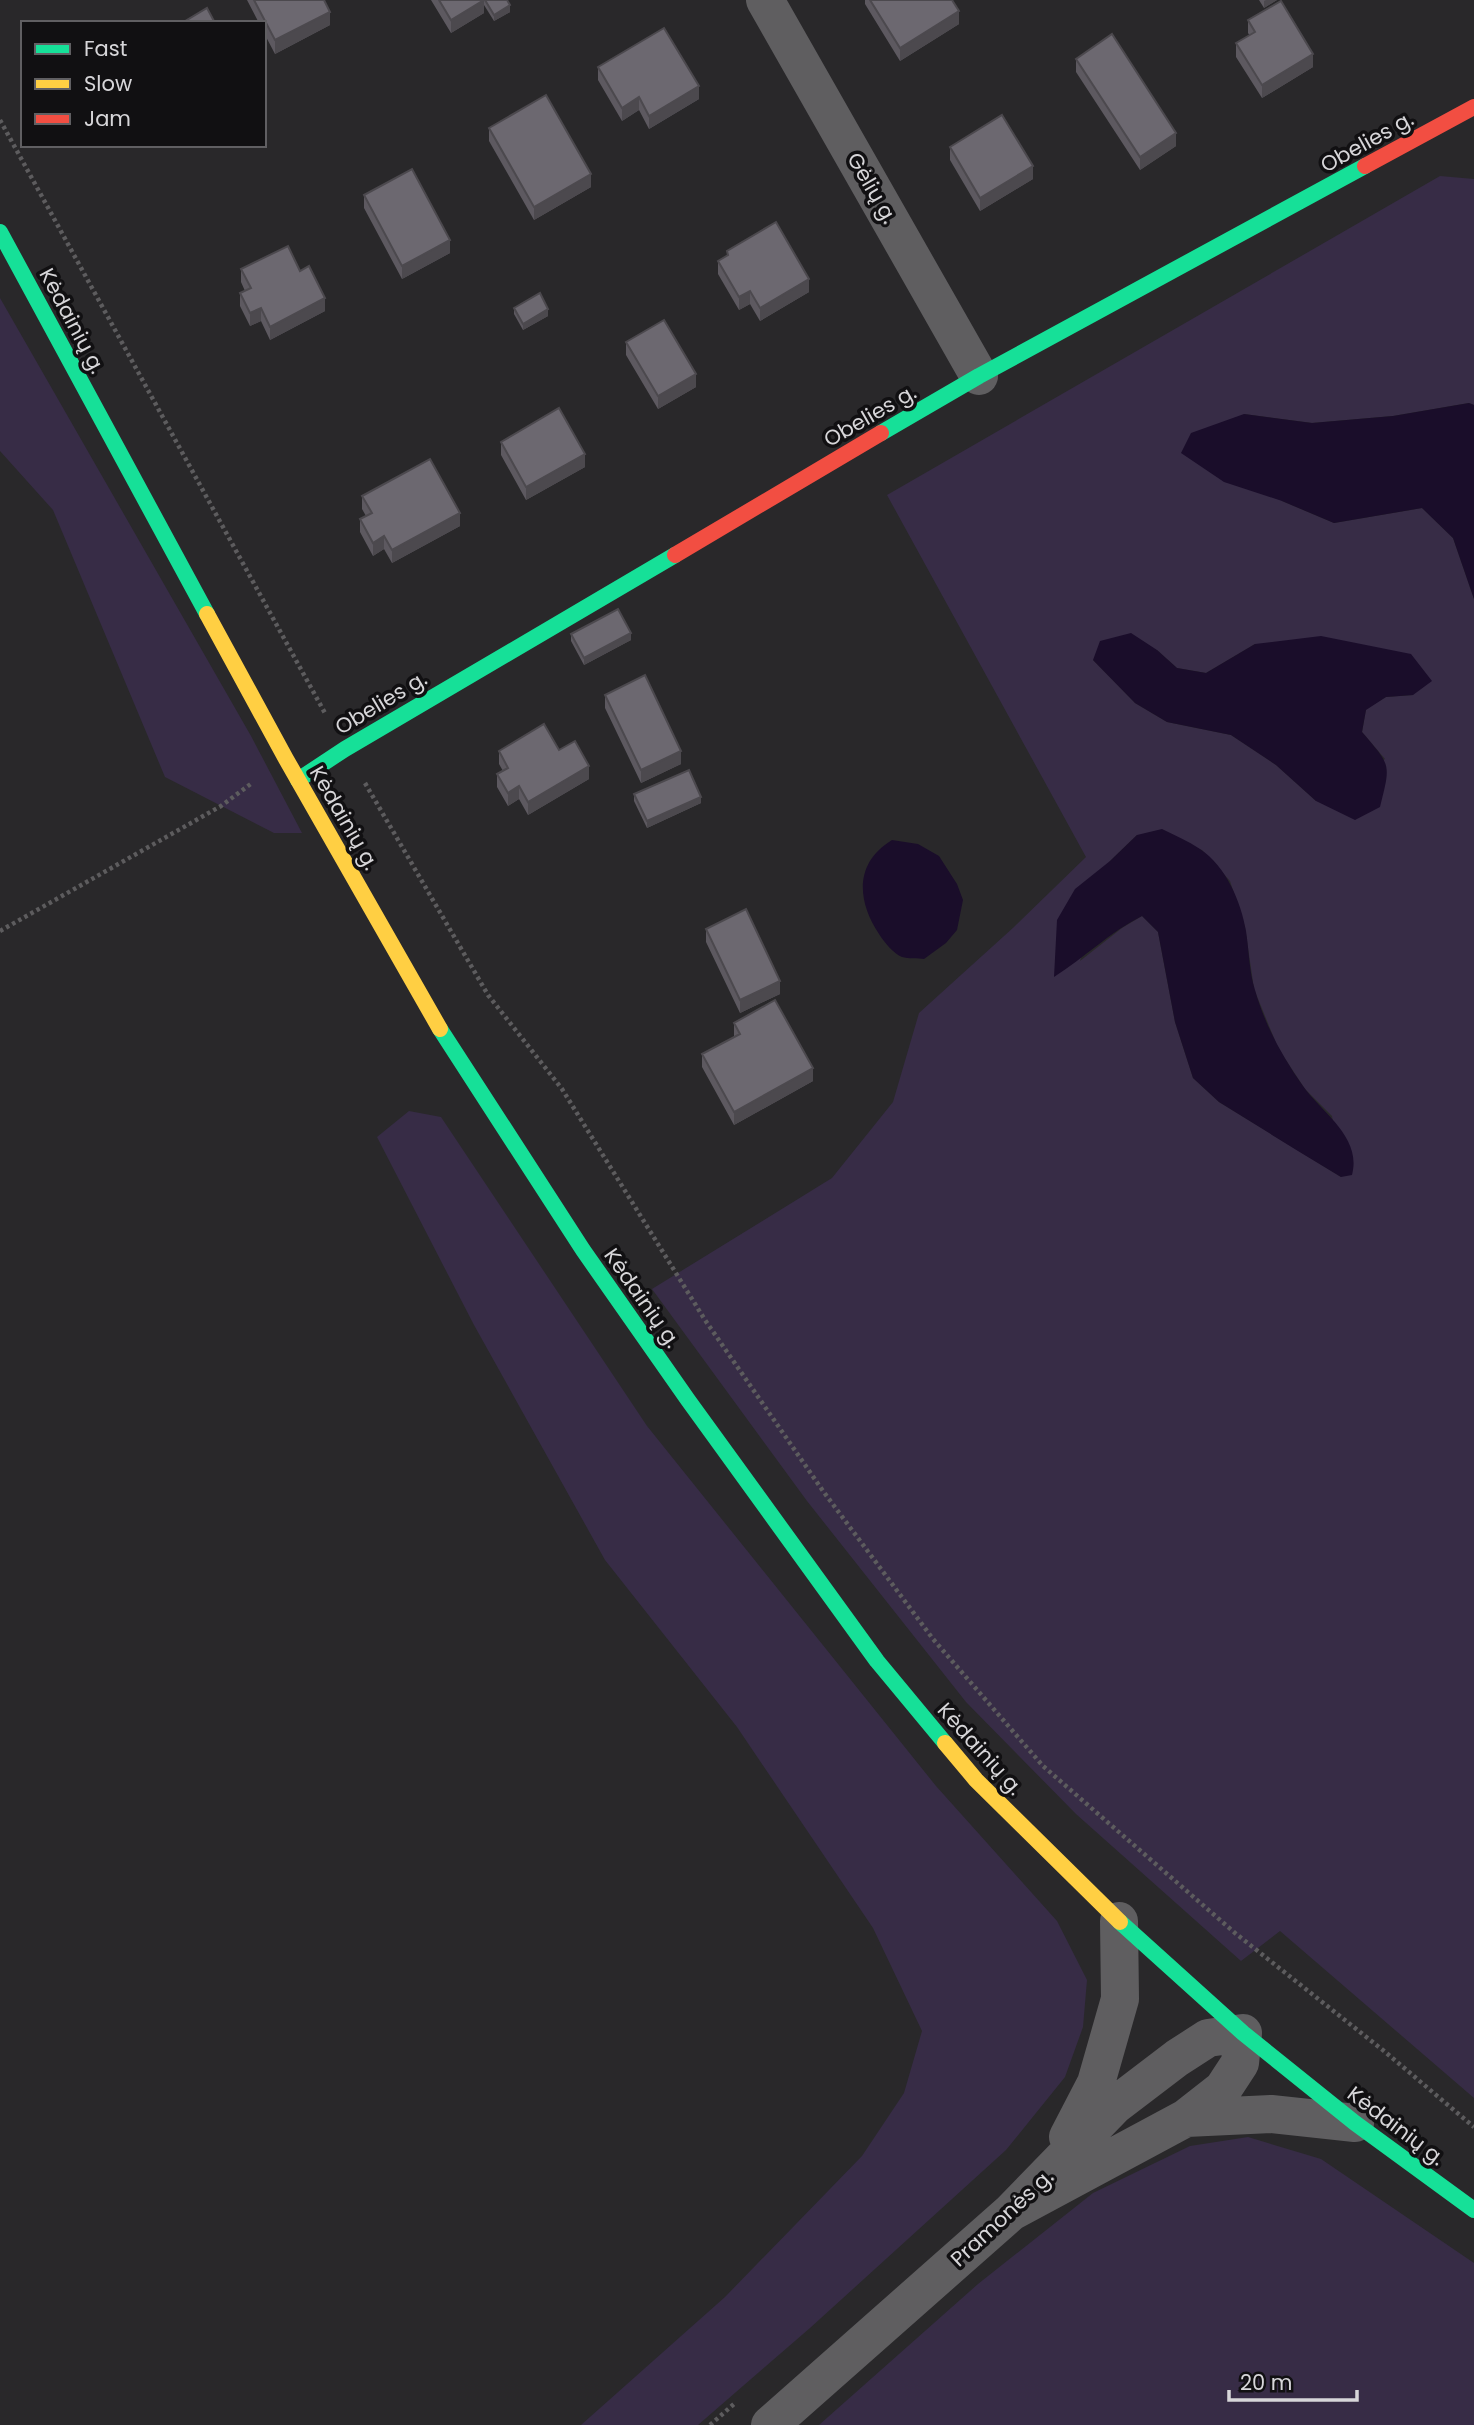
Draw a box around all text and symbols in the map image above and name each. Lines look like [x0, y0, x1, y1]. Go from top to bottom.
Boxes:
legend [21, 21, 266, 147]
text: Fast [84, 34, 127, 63]
text: Slow [84, 69, 132, 98]
text: Jam [84, 104, 131, 133]
street label: Obelies g. [1315, 104, 1419, 179]
street label: Gėlių g. [841, 147, 904, 228]
street label: Kėdainių g. [33, 263, 112, 379]
street label: Obelies g. [818, 377, 921, 454]
street label: Obelies g. [329, 664, 432, 741]
street label: Kėdainių g. [303, 761, 386, 875]
street label: Kėdainių g. [597, 1242, 687, 1353]
street label: Kėdainių g. [931, 1696, 1030, 1801]
street label: Kėdainių g. [1341, 2079, 1451, 2172]
street label: Pramonės g. [944, 2162, 1059, 2273]
scale bar [1229, 2358, 1357, 2402]
text: 20 m [1240, 2368, 1293, 2397]

